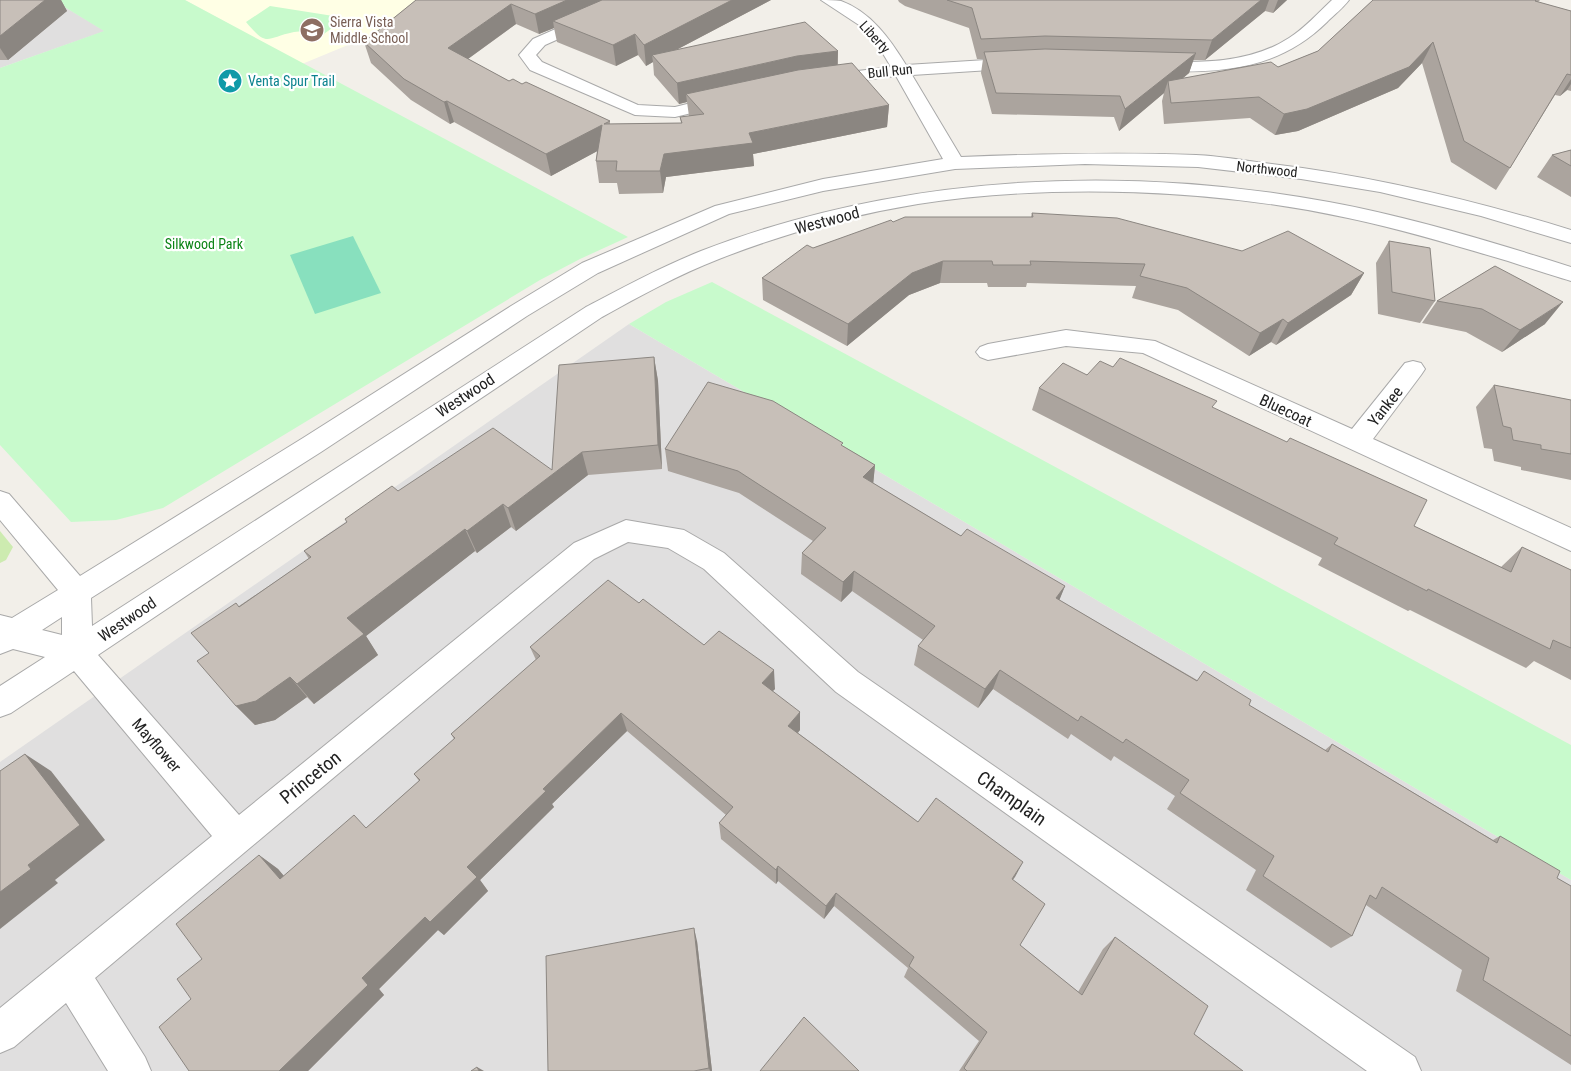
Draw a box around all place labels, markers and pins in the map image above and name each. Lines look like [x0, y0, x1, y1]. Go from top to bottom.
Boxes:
place label: Sierra Vista Middle School [330, 14, 408, 46]
school or university icon: Sierra Vista Middle School [299, 17, 325, 43]
place icon: Venta Spur Trail [217, 68, 243, 94]
place label: Venta Spur Trail [248, 73, 335, 89]

